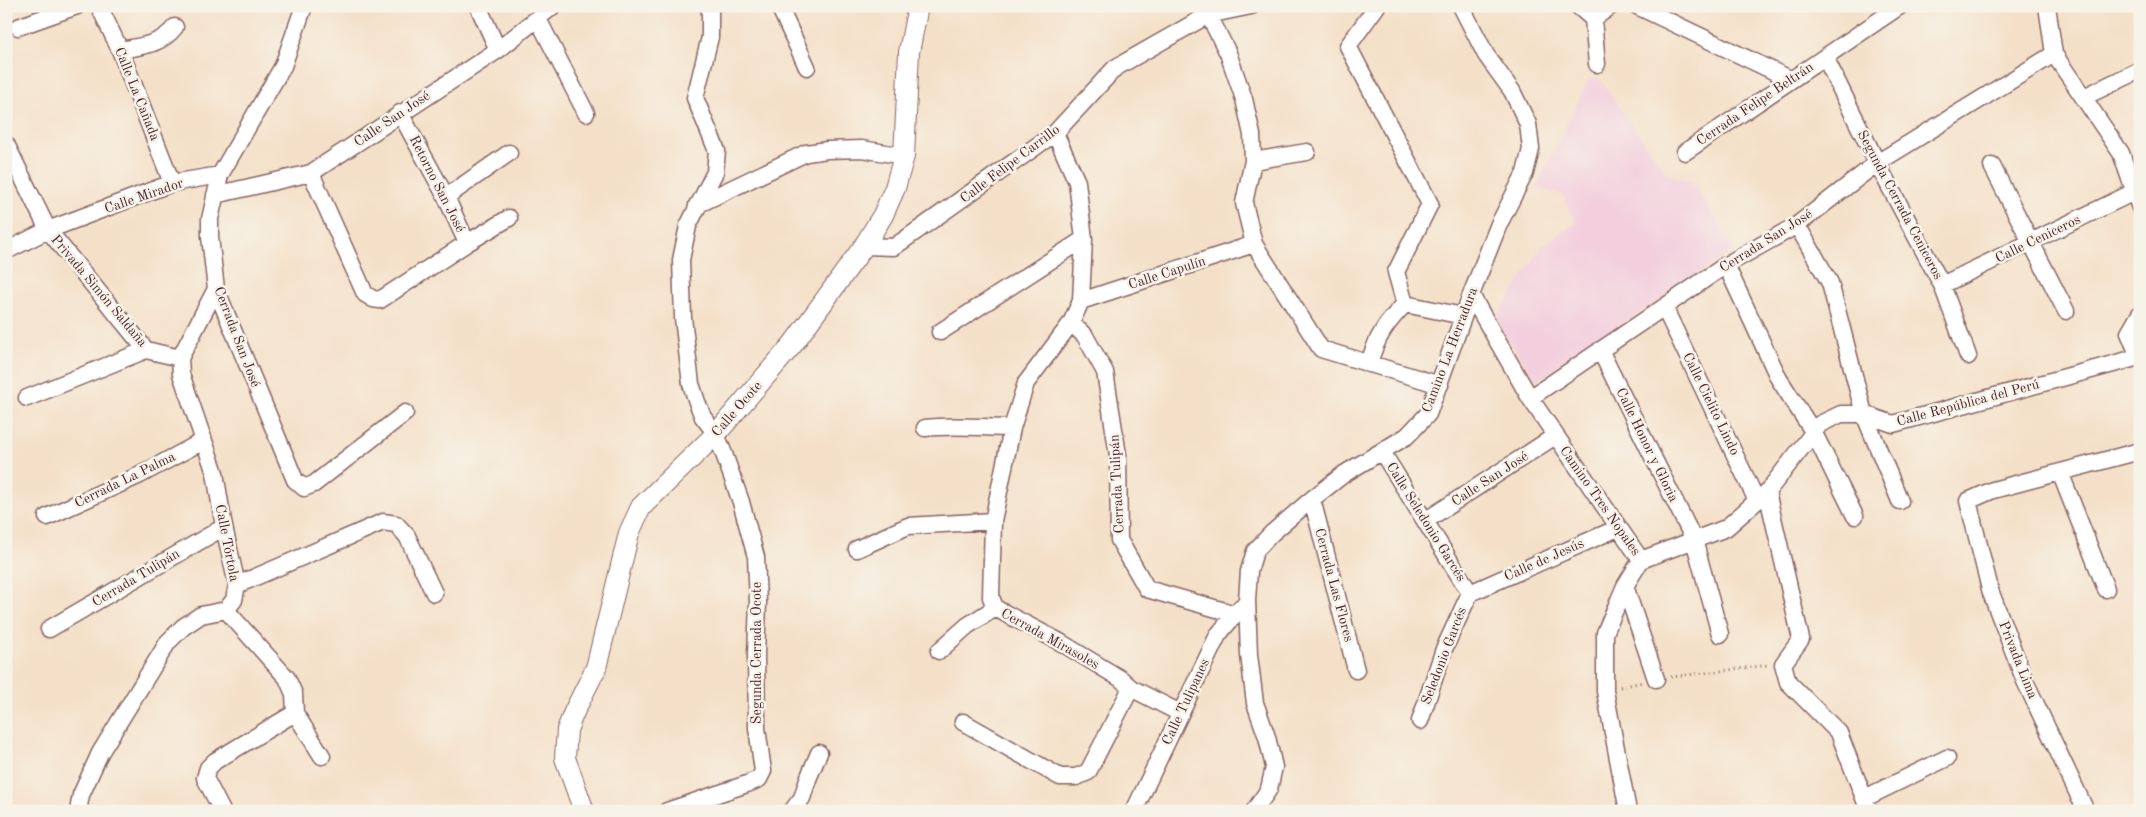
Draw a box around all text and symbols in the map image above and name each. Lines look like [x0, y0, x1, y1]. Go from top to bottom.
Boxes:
street label: Calle La Cañada [112, 45, 162, 143]
street label: Cerrada Felipe Beltrán [1694, 60, 1816, 148]
street label: Calle San José [351, 89, 433, 149]
street label: Calle Felipe Carrillo [958, 122, 1062, 206]
street label: Segunda Cerrada Ceniceros [1855, 128, 1945, 282]
street label: Retorno San José [407, 133, 467, 235]
street label: Calle Mirador [103, 176, 185, 216]
street label: Cerrada San José [1717, 207, 1815, 275]
street label: Calle Ceniceros [1993, 212, 2083, 266]
street label: Privada Simón Saldaña [48, 232, 150, 350]
street label: Calle Capulín [1127, 254, 1208, 292]
street label: Cerrada San José [211, 285, 263, 389]
street label: Camino La Herradura [1420, 285, 1480, 415]
street label: Calle Cielito Lindo [1680, 351, 1742, 457]
street label: Calle República del Perú [1895, 377, 2041, 429]
street label: Calle Ocote [709, 379, 765, 439]
street label: Calle Honor y Gloria [1613, 386, 1681, 504]
street label: Cerrada Tulipán [1107, 434, 1127, 534]
street label: Camino Tres Nopales [1557, 444, 1643, 558]
street label: Calle San José [1449, 449, 1531, 509]
street label: Cerrada La Palma [72, 450, 178, 510]
street label: Calle Seledonio Garcés [1384, 460, 1468, 584]
street label: Calle Tórtola [213, 503, 241, 583]
street label: Cerrada Las Flores [1312, 527, 1356, 643]
street label: Calle de Jesús [1502, 536, 1586, 584]
street label: Cerrada Tulipán [90, 546, 182, 610]
street label: Segunda Cerrada Ocote [750, 582, 764, 724]
street label: Seledonio Garcés [1419, 605, 1469, 707]
street label: Cerrada Mirasoles [999, 606, 1101, 672]
street label: Privada Lima [1996, 619, 2040, 701]
street label: Calle Tulipanes [1160, 657, 1212, 747]

